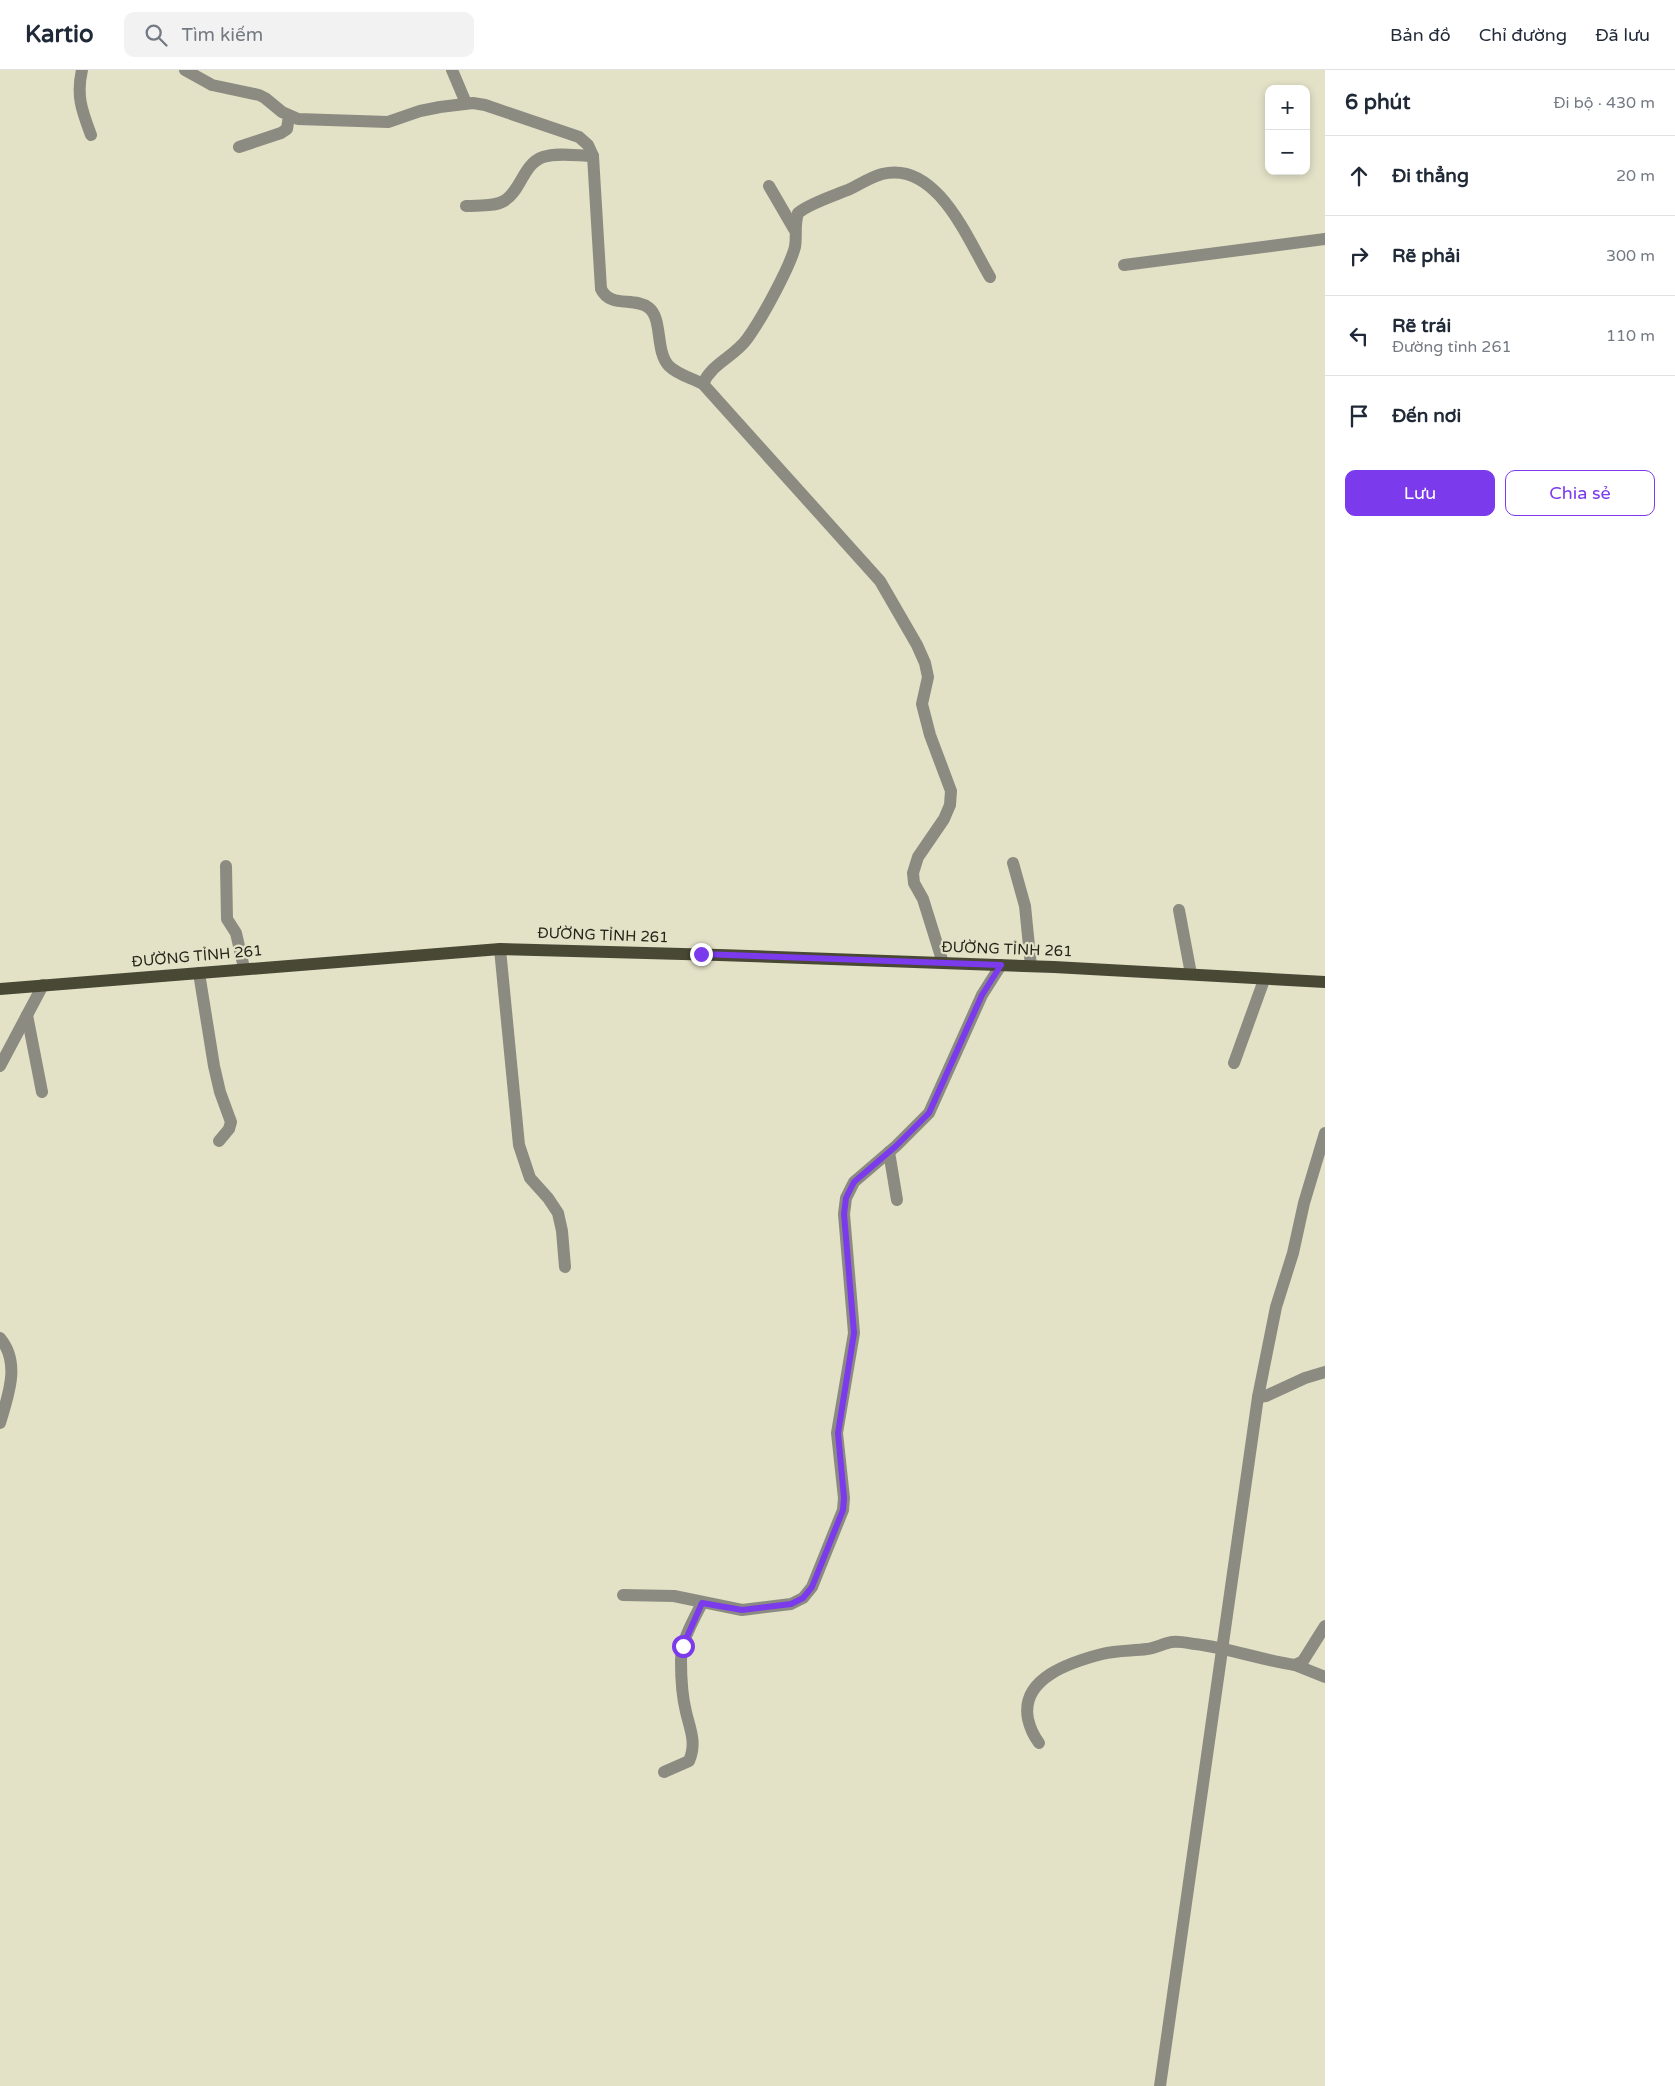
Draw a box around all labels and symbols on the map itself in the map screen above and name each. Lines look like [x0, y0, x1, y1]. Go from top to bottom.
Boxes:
street label: ĐƯỜNG TỈNH 261 [537, 924, 669, 946]
street label: ĐƯỜNG TỈNH 261 [941, 938, 1073, 960]
street label: ĐƯỜNG TỈNH 261 [131, 941, 263, 971]
route end [690, 943, 713, 966]
route start [672, 1635, 695, 1658]

